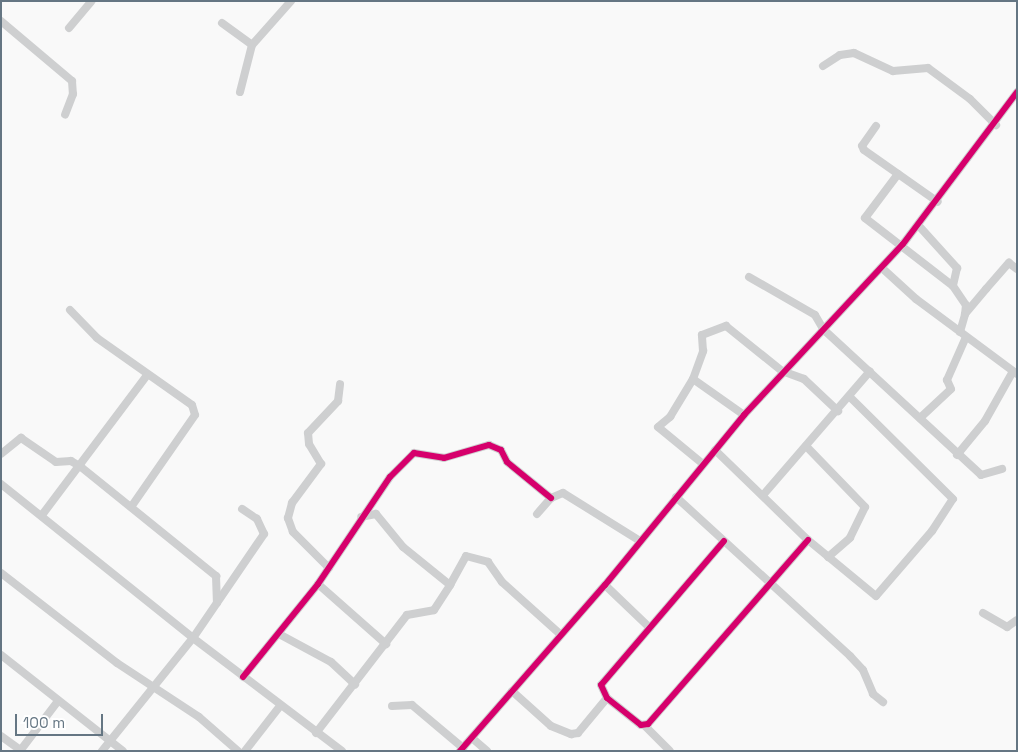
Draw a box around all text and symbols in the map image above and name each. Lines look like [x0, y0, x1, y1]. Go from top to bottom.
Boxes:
scale bar [18, 704, 105, 736]
text: 100 m [23, 713, 65, 732]

